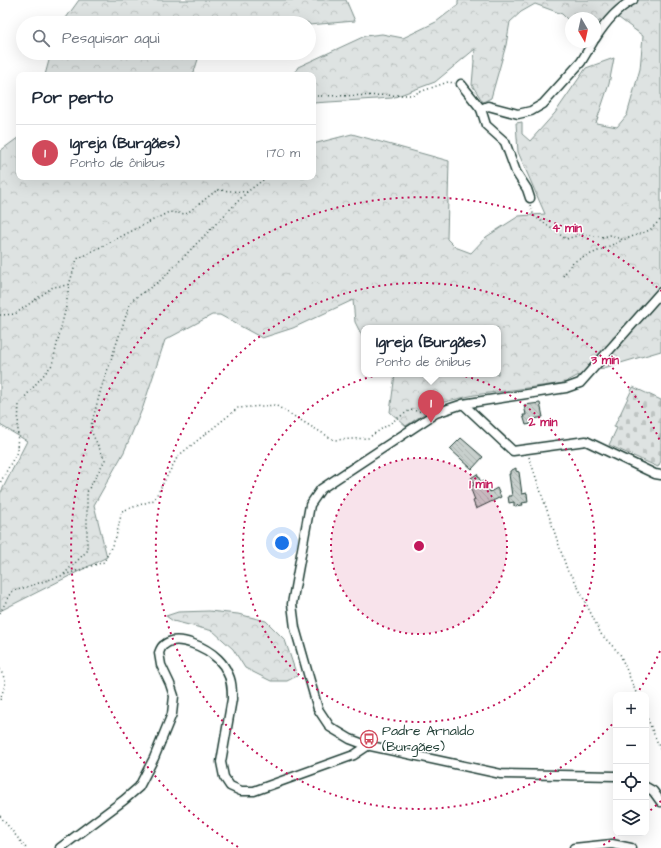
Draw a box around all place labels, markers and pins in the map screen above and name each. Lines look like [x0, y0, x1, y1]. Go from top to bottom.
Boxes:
pin: 1 [418, 390, 444, 423]
centre of rings [412, 539, 426, 553]
place label: Padre Arnaldo (Burgães) [382, 721, 474, 757]
bus stop icon: Padre Arnaldo (Burgães) [359, 729, 379, 749]

